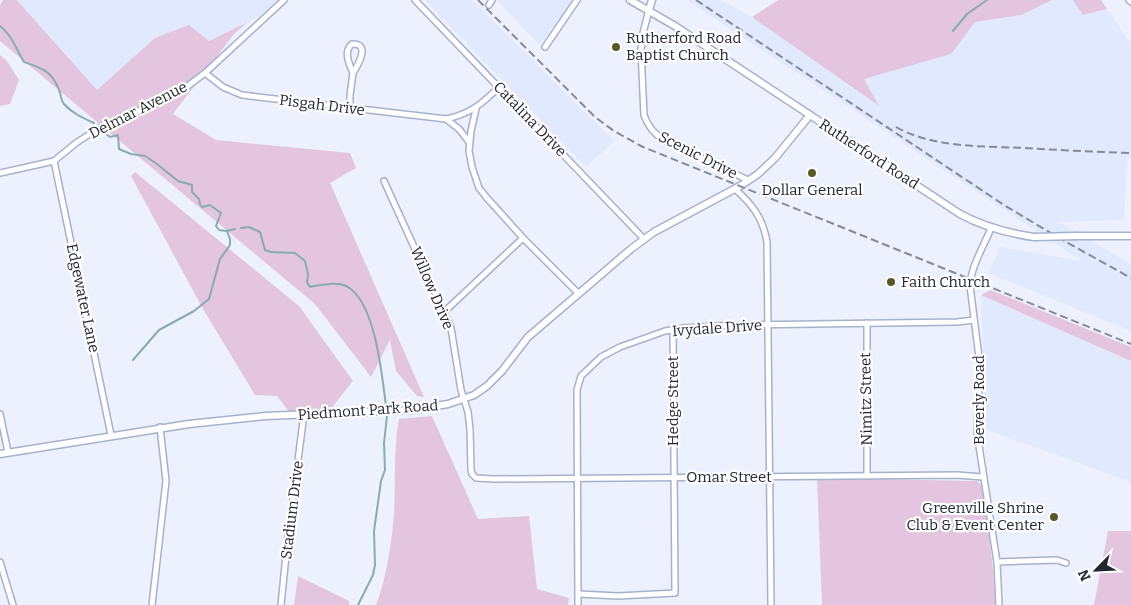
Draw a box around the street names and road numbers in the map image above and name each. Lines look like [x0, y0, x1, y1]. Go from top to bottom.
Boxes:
street label: Delmar Avenue [86, 77, 190, 143]
street label: Catalina Drive [490, 78, 570, 160]
street label: Pisgah Drive [278, 91, 366, 119]
street label: Rutherford Road [816, 115, 922, 193]
street label: Scenic Drive [656, 127, 740, 183]
street label: Edgewater Lane [63, 242, 103, 354]
street label: Willow Drive [407, 244, 457, 332]
street label: Ivydale Drive [671, 316, 763, 340]
street label: Nimitz Street [856, 352, 876, 446]
street label: Hedge Street [664, 355, 682, 446]
street label: Beverly Road [970, 355, 988, 445]
street label: Piedmont Park Road [297, 396, 439, 424]
street label: Stadium Drive [277, 460, 307, 560]
street label: Omar Street [686, 468, 772, 486]

